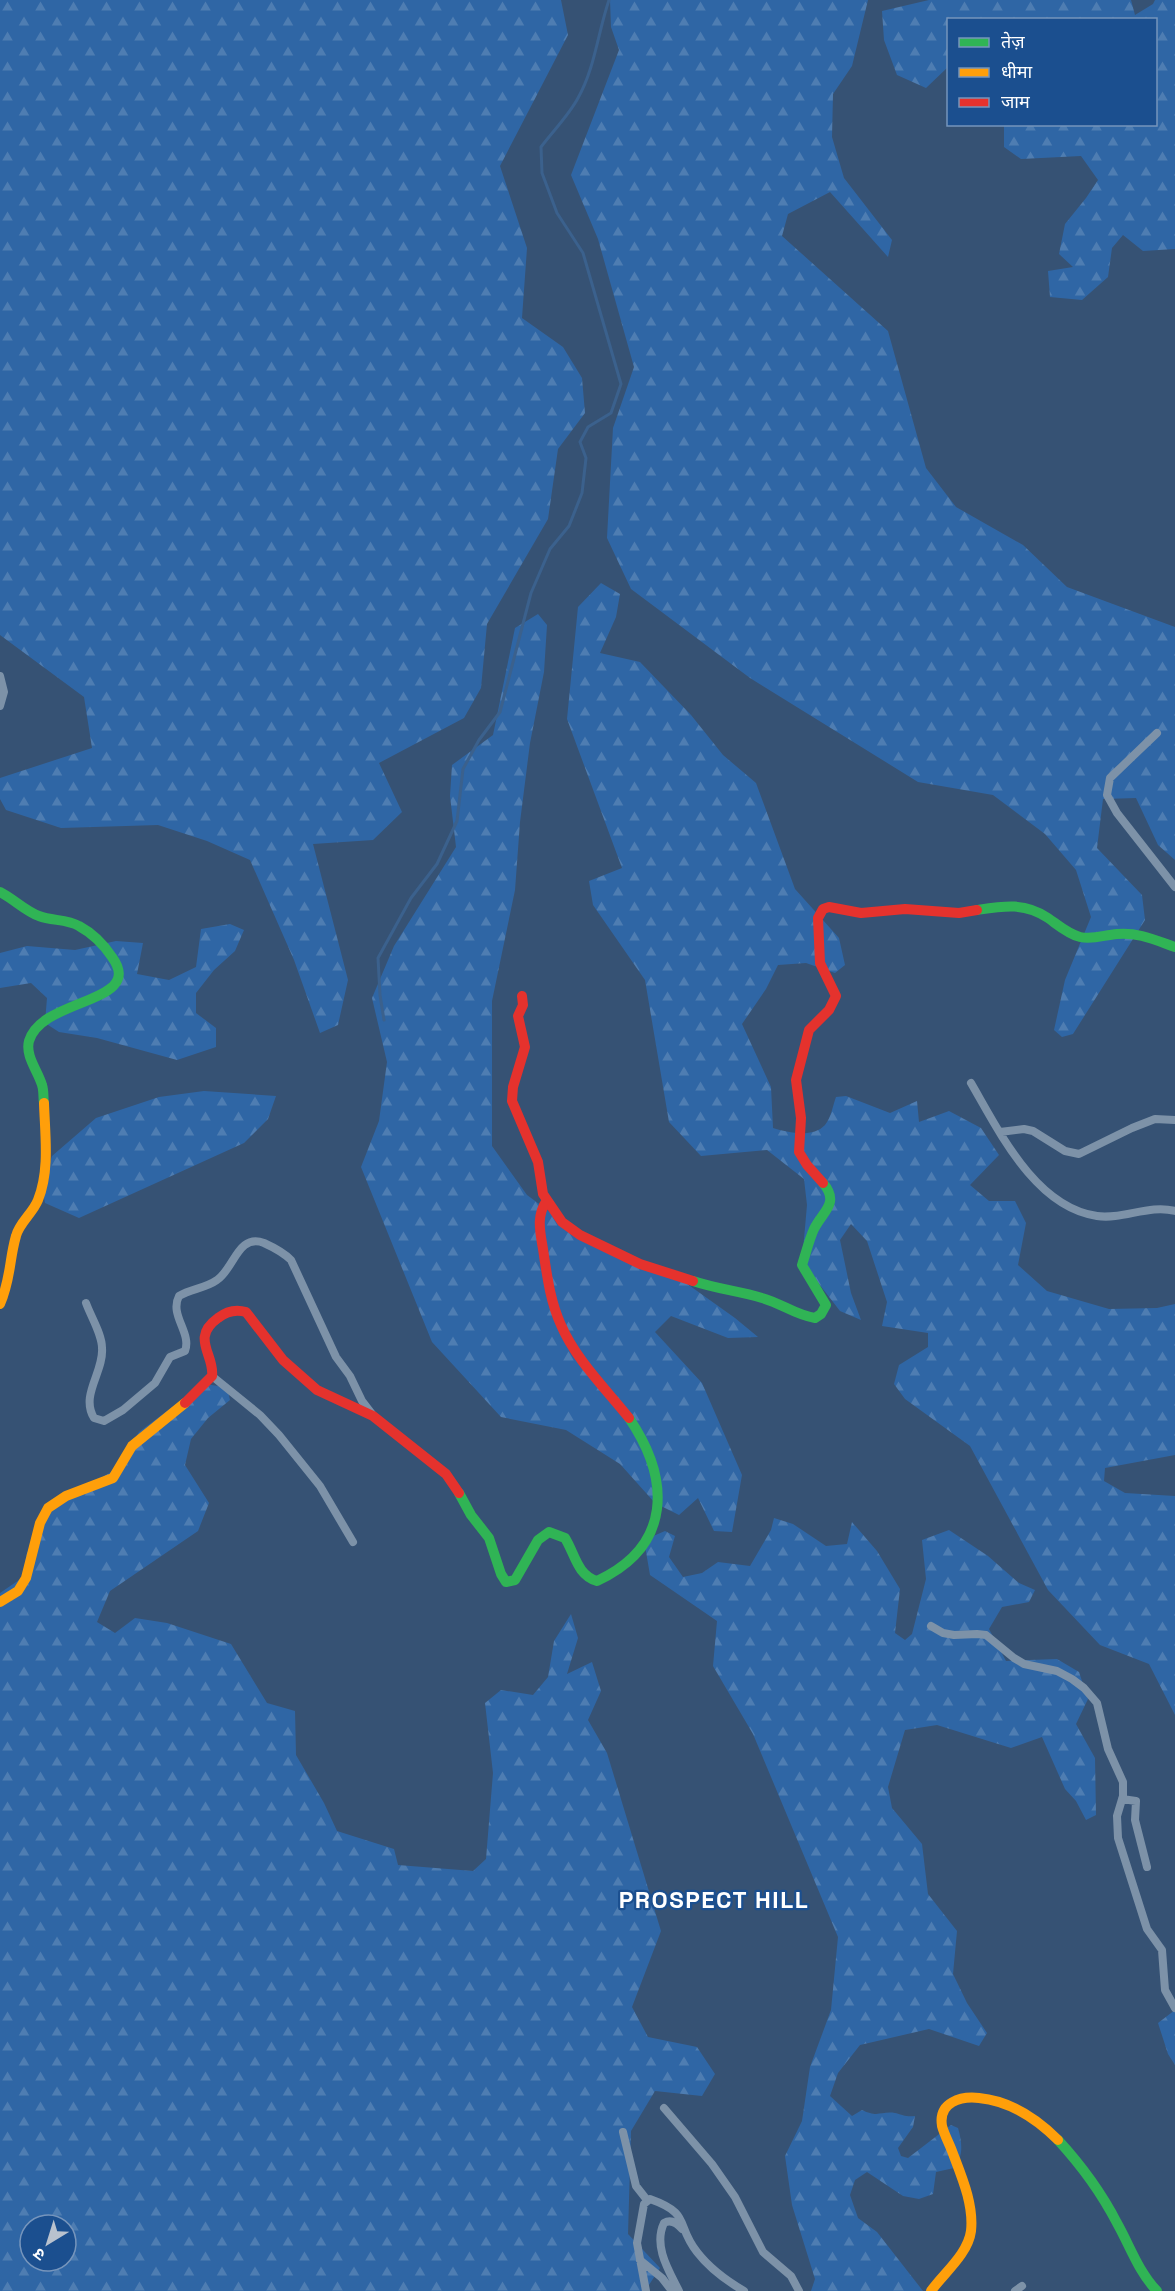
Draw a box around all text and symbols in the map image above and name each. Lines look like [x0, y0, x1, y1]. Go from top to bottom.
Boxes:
legend [947, 18, 1157, 126]
text: तेज़ [1001, 30, 1025, 53]
text: धीमा [1001, 60, 1032, 83]
text: जाम [1001, 90, 1031, 113]
district label: PROSPECT HILL [619, 1884, 809, 1915]
north arrow [18, 2213, 78, 2273]
text: उ [28, 2243, 49, 2266]

